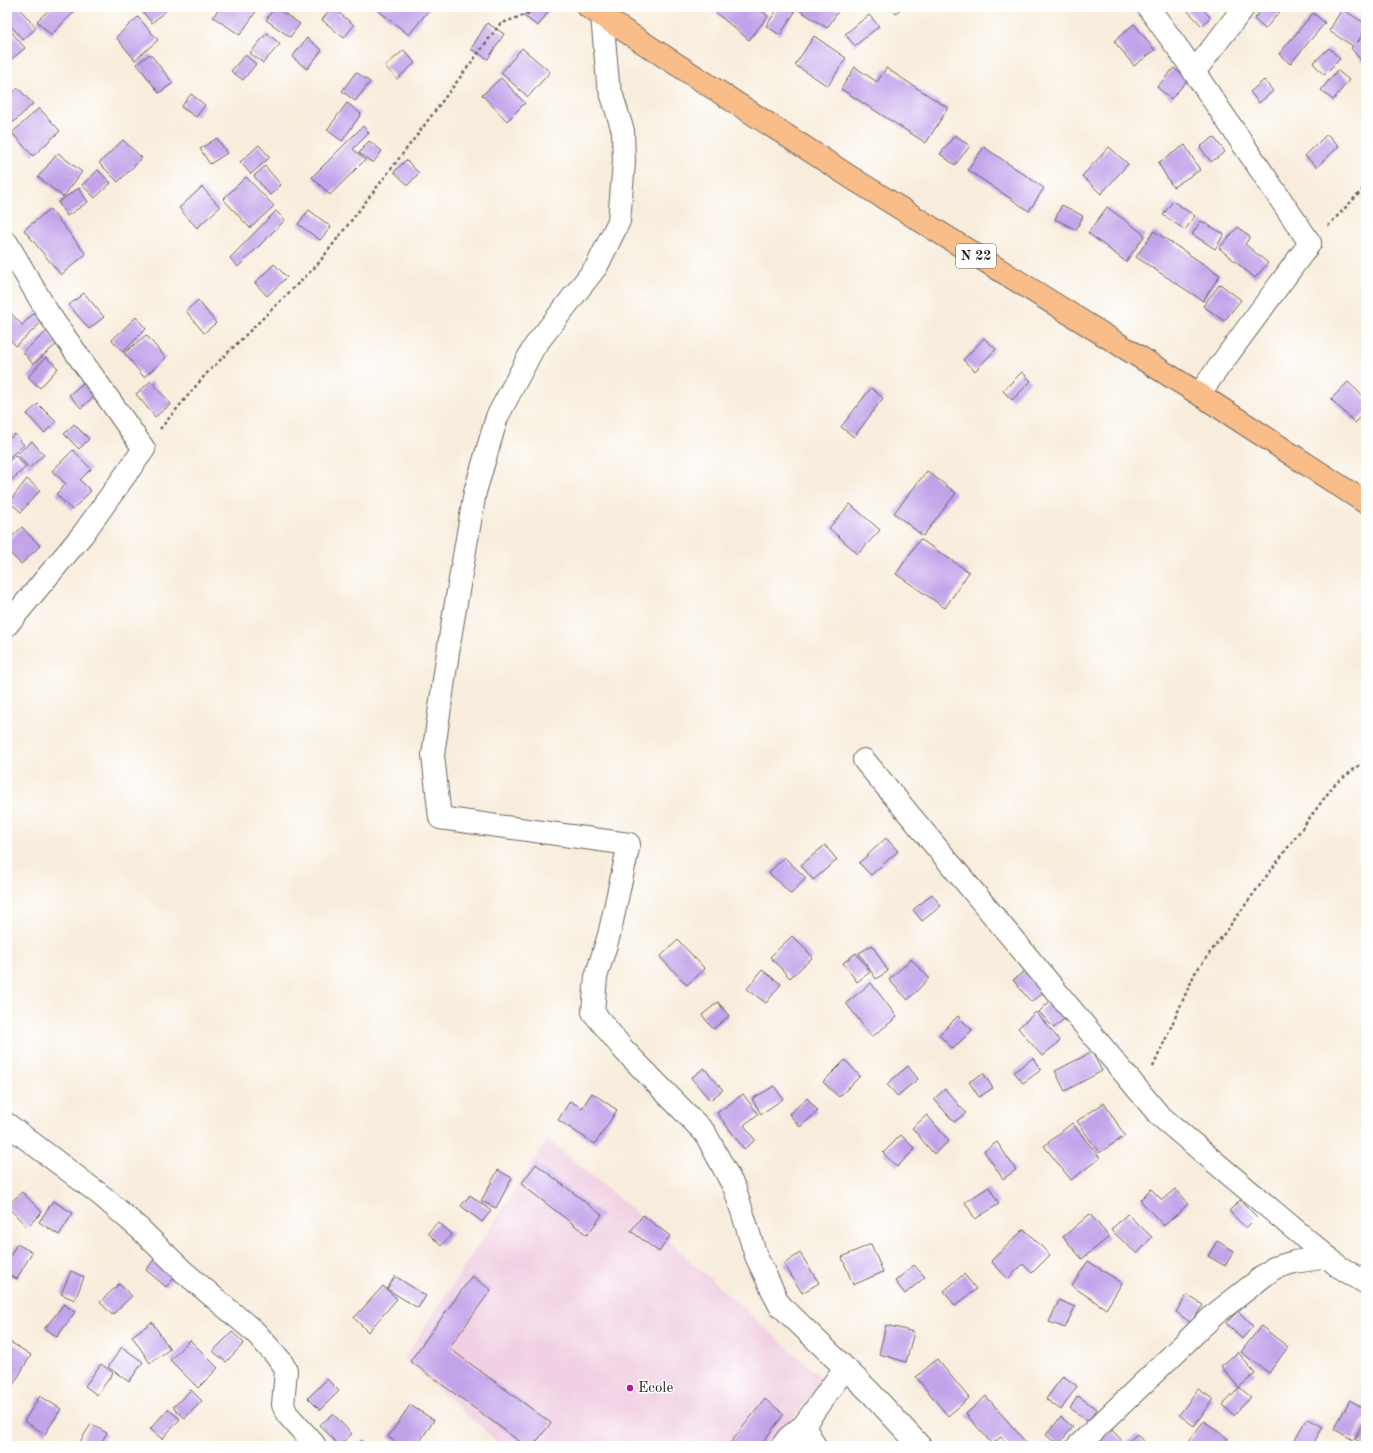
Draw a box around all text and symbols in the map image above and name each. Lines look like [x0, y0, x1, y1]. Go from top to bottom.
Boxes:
road number: N 22 [956, 244, 996, 268]
place label: Ecole [638, 1381, 673, 1396]
marker: Ecole [625, 1383, 635, 1393]

